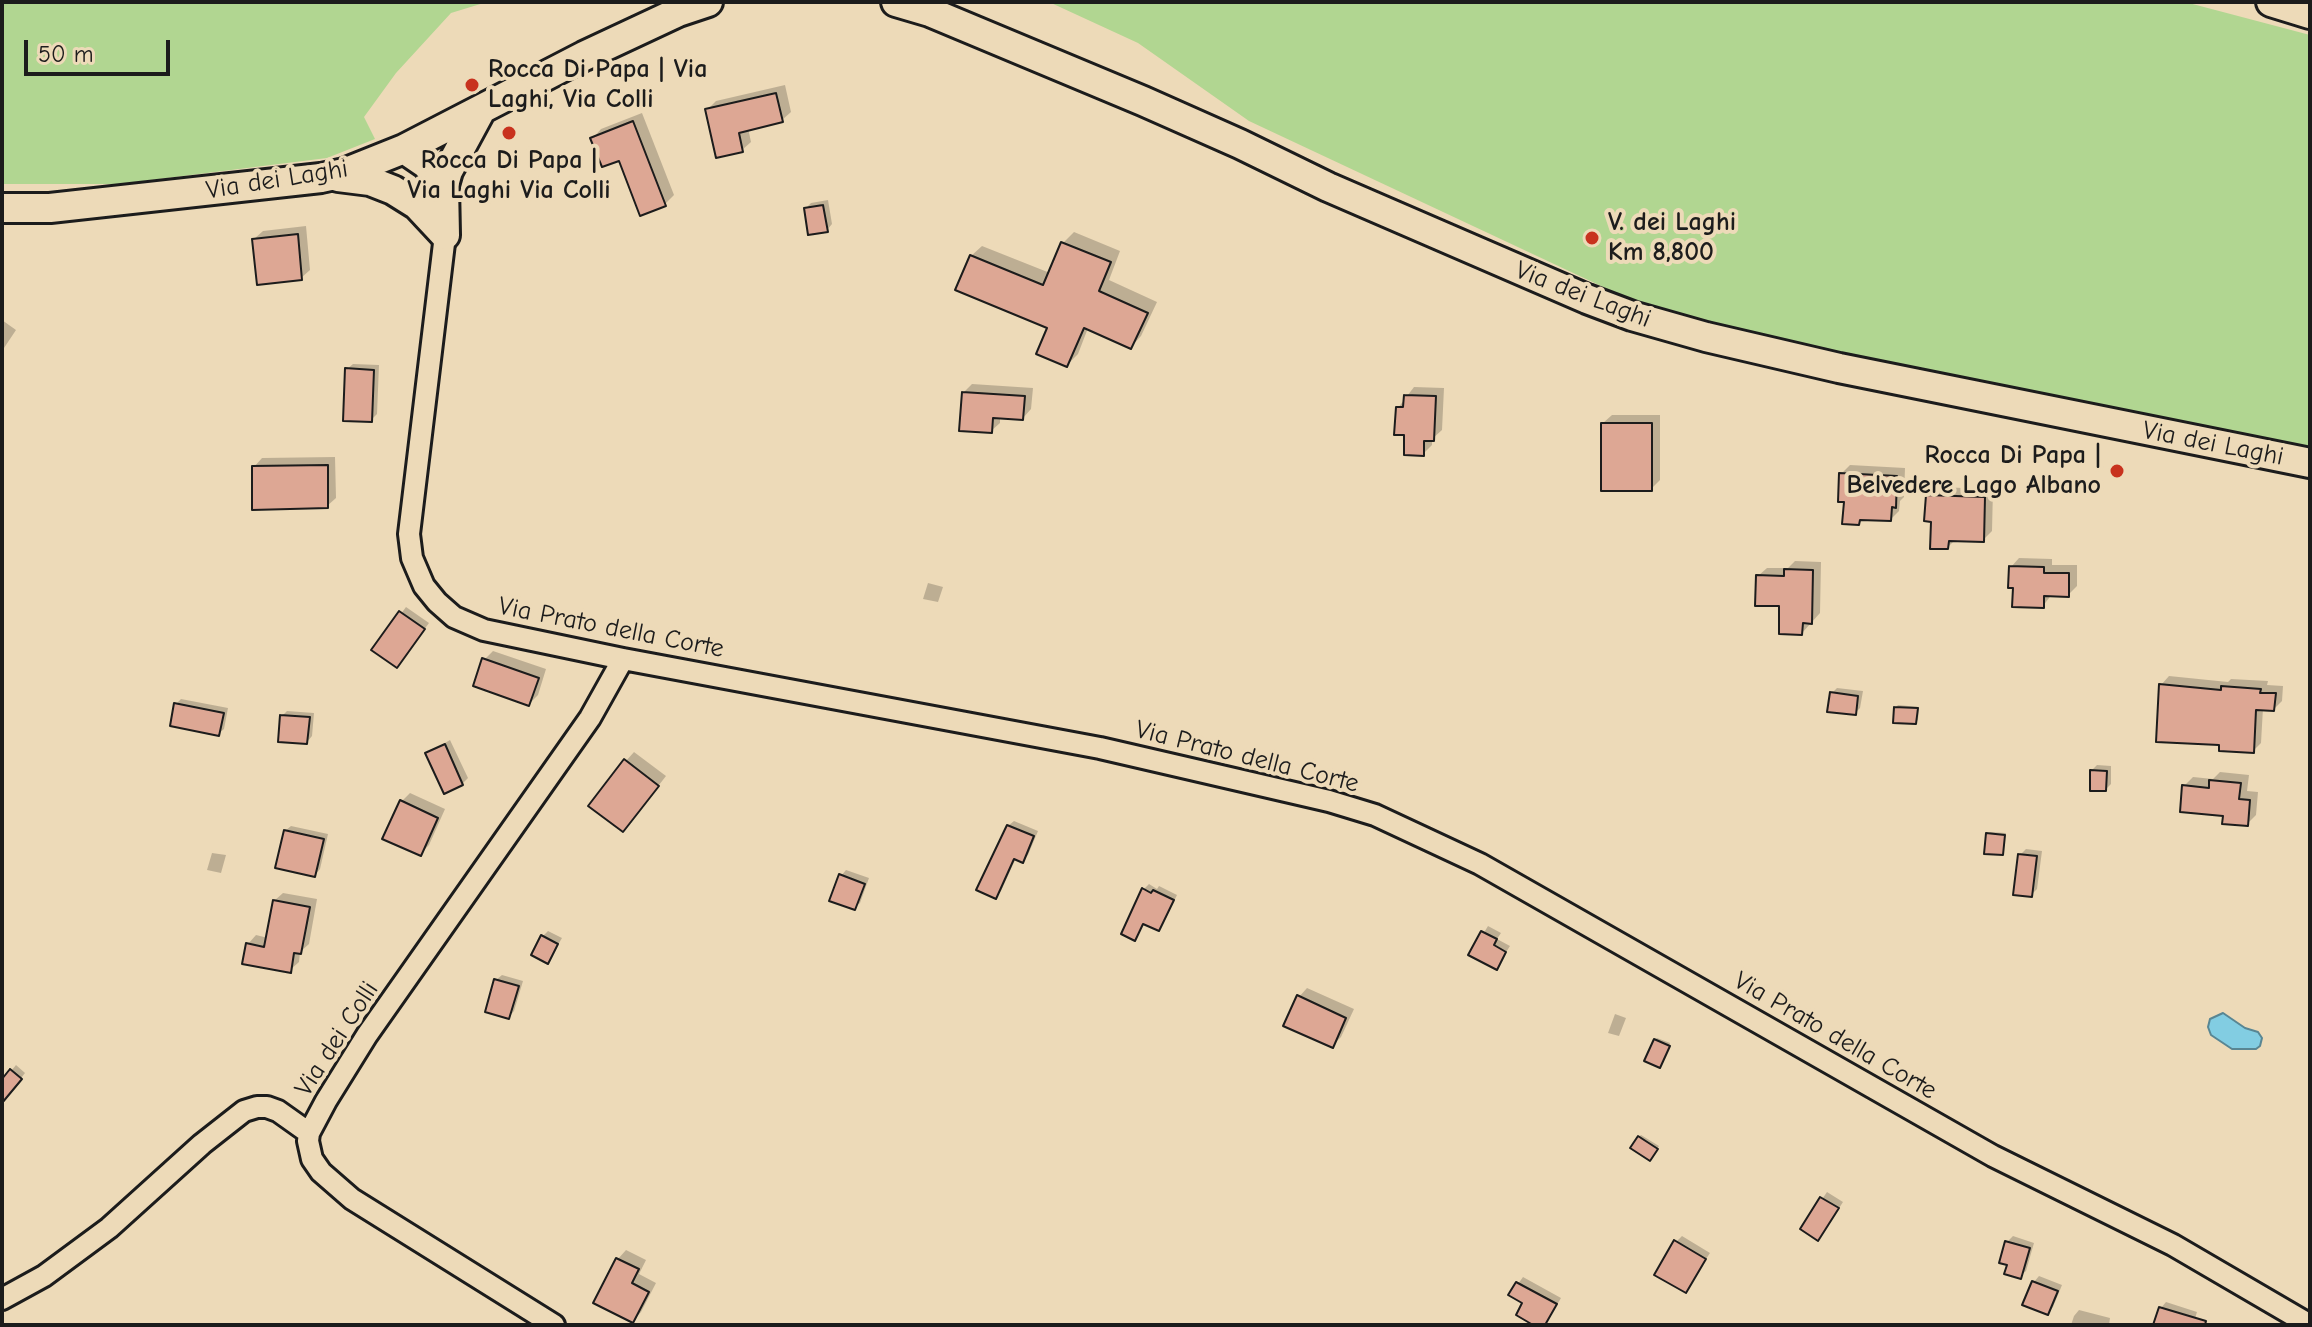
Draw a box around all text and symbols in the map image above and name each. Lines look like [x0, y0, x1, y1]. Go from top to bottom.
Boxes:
scale bar [28, 24, 174, 74]
text: 50 m [38, 40, 94, 68]
place label: Rocca Di Papa | Via Laghi, Via Colli [488, 54, 707, 116]
marker: Rocca Di Papa | Via Laghi, Via Colli [463, 76, 481, 94]
marker: Rocca Di Papa | Via Laghi Via Colli [500, 124, 518, 142]
place label: Rocca Di Papa | Via Laghi Via Colli [407, 145, 611, 206]
street label: Via dei Laghi [204, 153, 350, 207]
place label: V. dei Laghi Km 8,800 [1608, 207, 1736, 268]
marker: V. dei Laghi Km 8,800 [1583, 229, 1601, 247]
street label: Via dei Laghi [1511, 255, 1655, 335]
street label: Via dei Laghi [2140, 415, 2286, 473]
place label: Rocca Di Papa | Belvedere Lago Albano [1846, 440, 2101, 502]
marker: Rocca Di Papa | Belvedere Lago Albano [2108, 462, 2126, 480]
street label: Via Prato della Corte [496, 591, 726, 665]
street label: Via Prato della Corte [1132, 714, 1362, 800]
street label: Via Prato della Corte [1728, 965, 1942, 1107]
street label: Via dei Colli [288, 976, 386, 1102]

